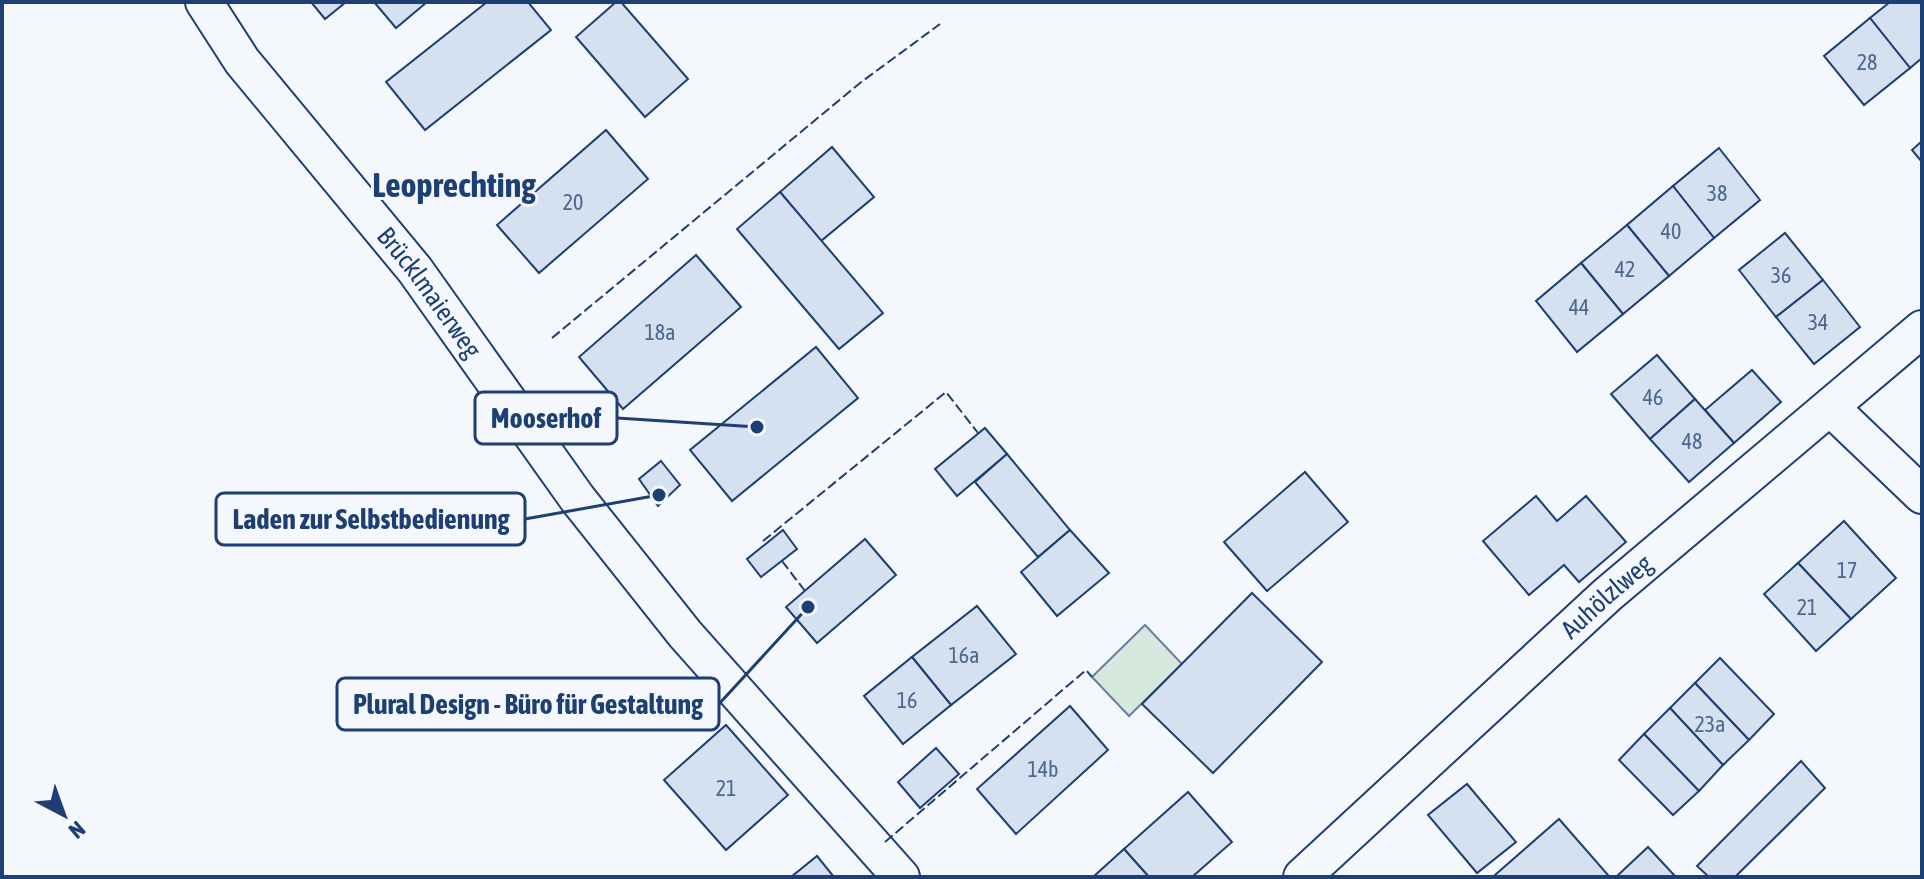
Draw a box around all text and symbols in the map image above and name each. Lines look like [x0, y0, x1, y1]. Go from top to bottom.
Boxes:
house number: 28 [1857, 49, 1877, 75]
district label: Leoprechting [372, 165, 536, 204]
house number: 38 [1707, 180, 1727, 206]
house number: 20 [563, 189, 583, 215]
house number: 40 [1661, 218, 1681, 244]
street label: Brücklmaierweg [371, 221, 488, 364]
house number: 42 [1615, 256, 1635, 282]
house number: 36 [1771, 262, 1791, 288]
house number: 44 [1569, 294, 1589, 320]
house number: 34 [1808, 309, 1828, 335]
house number: 18a [645, 319, 675, 345]
house number: 46 [1643, 384, 1663, 410]
callout: Mooserhof [475, 392, 617, 444]
text: Mooserhof [491, 402, 601, 434]
house number: 48 [1682, 428, 1702, 454]
callout: Laden zur Selbstbedienung [216, 493, 525, 545]
text: Laden zur Selbstbedienung [232, 503, 510, 535]
street label: Auhölzlweg [1555, 548, 1659, 645]
house number: 17 [1837, 557, 1857, 583]
house number: 21 [1797, 594, 1817, 620]
house number: 16a [949, 642, 979, 668]
callout: Plural Design - Büro für Gestaltung [337, 678, 719, 730]
house number: 16 [897, 687, 917, 713]
text: Plural Design - Büro für Gestaltung [353, 688, 704, 720]
house number: 23a [1695, 711, 1725, 737]
house number: 14b [1027, 756, 1059, 782]
north arrow [24, 775, 104, 855]
house number: 21 [716, 775, 736, 801]
text: N [64, 816, 91, 844]

